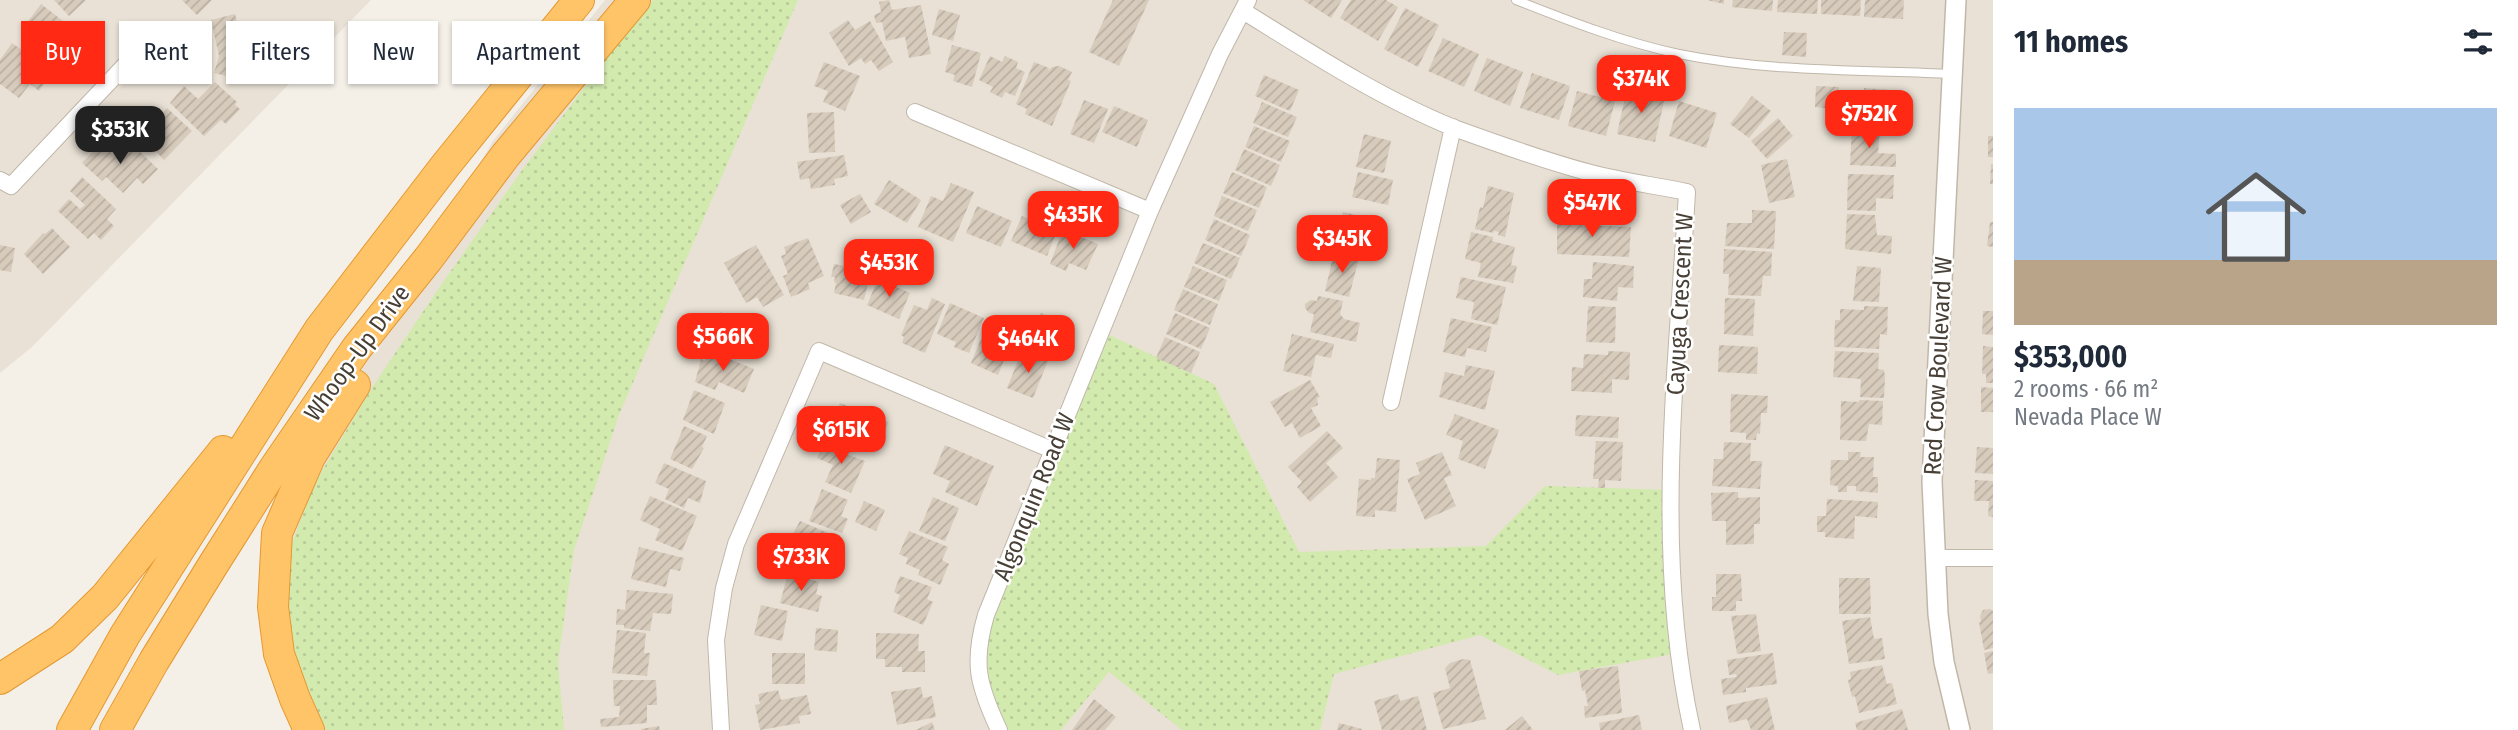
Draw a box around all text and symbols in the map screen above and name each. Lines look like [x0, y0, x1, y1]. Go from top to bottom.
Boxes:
chip: Buy [21, 21, 105, 84]
chip: Rent [119, 21, 212, 84]
chip: Filters [226, 21, 334, 84]
chip: New [348, 21, 438, 84]
chip: Apartment [452, 21, 604, 84]
icon: filters [2459, 23, 2497, 61]
text: 11 homes [2014, 24, 2128, 60]
pin: $374K [1592, 55, 1690, 115]
text: $374K [1613, 64, 1669, 92]
pin: $752K [1820, 90, 1918, 150]
text: $752K [1841, 99, 1897, 127]
pin: $353K [71, 106, 169, 166]
text: $353K [91, 115, 149, 143]
icon: home [2193, 154, 2319, 280]
pin: $547K [1543, 180, 1641, 239]
text: $547K [1563, 188, 1621, 216]
pin: $435K [1024, 191, 1122, 251]
text: $435K [1044, 200, 1102, 228]
street label: Cayuga Crescent W [1661, 212, 1699, 396]
pin: $345K [1293, 216, 1391, 275]
text: $345K [1313, 224, 1371, 252]
pin: $453K [840, 240, 938, 299]
text: $453K [860, 248, 918, 276]
street label: Red Crow Boulevard W [1918, 256, 1958, 476]
street label: Whoop-Up Drive [298, 280, 416, 426]
pin: $566K [674, 314, 772, 373]
pin: $464K [979, 316, 1077, 375]
text: $566K [693, 322, 753, 350]
text: $464K [998, 324, 1058, 352]
text: $353,000 [2014, 339, 2127, 375]
text: 2 rooms · 66 m² [2014, 375, 2158, 403]
text: Nevada Place W [2014, 403, 2162, 431]
pin: $615K [792, 406, 890, 466]
street label: Algonquin Road W [988, 409, 1080, 585]
text: $615K [813, 415, 869, 443]
pin: $733K [752, 534, 850, 593]
text: $733K [773, 542, 829, 570]

